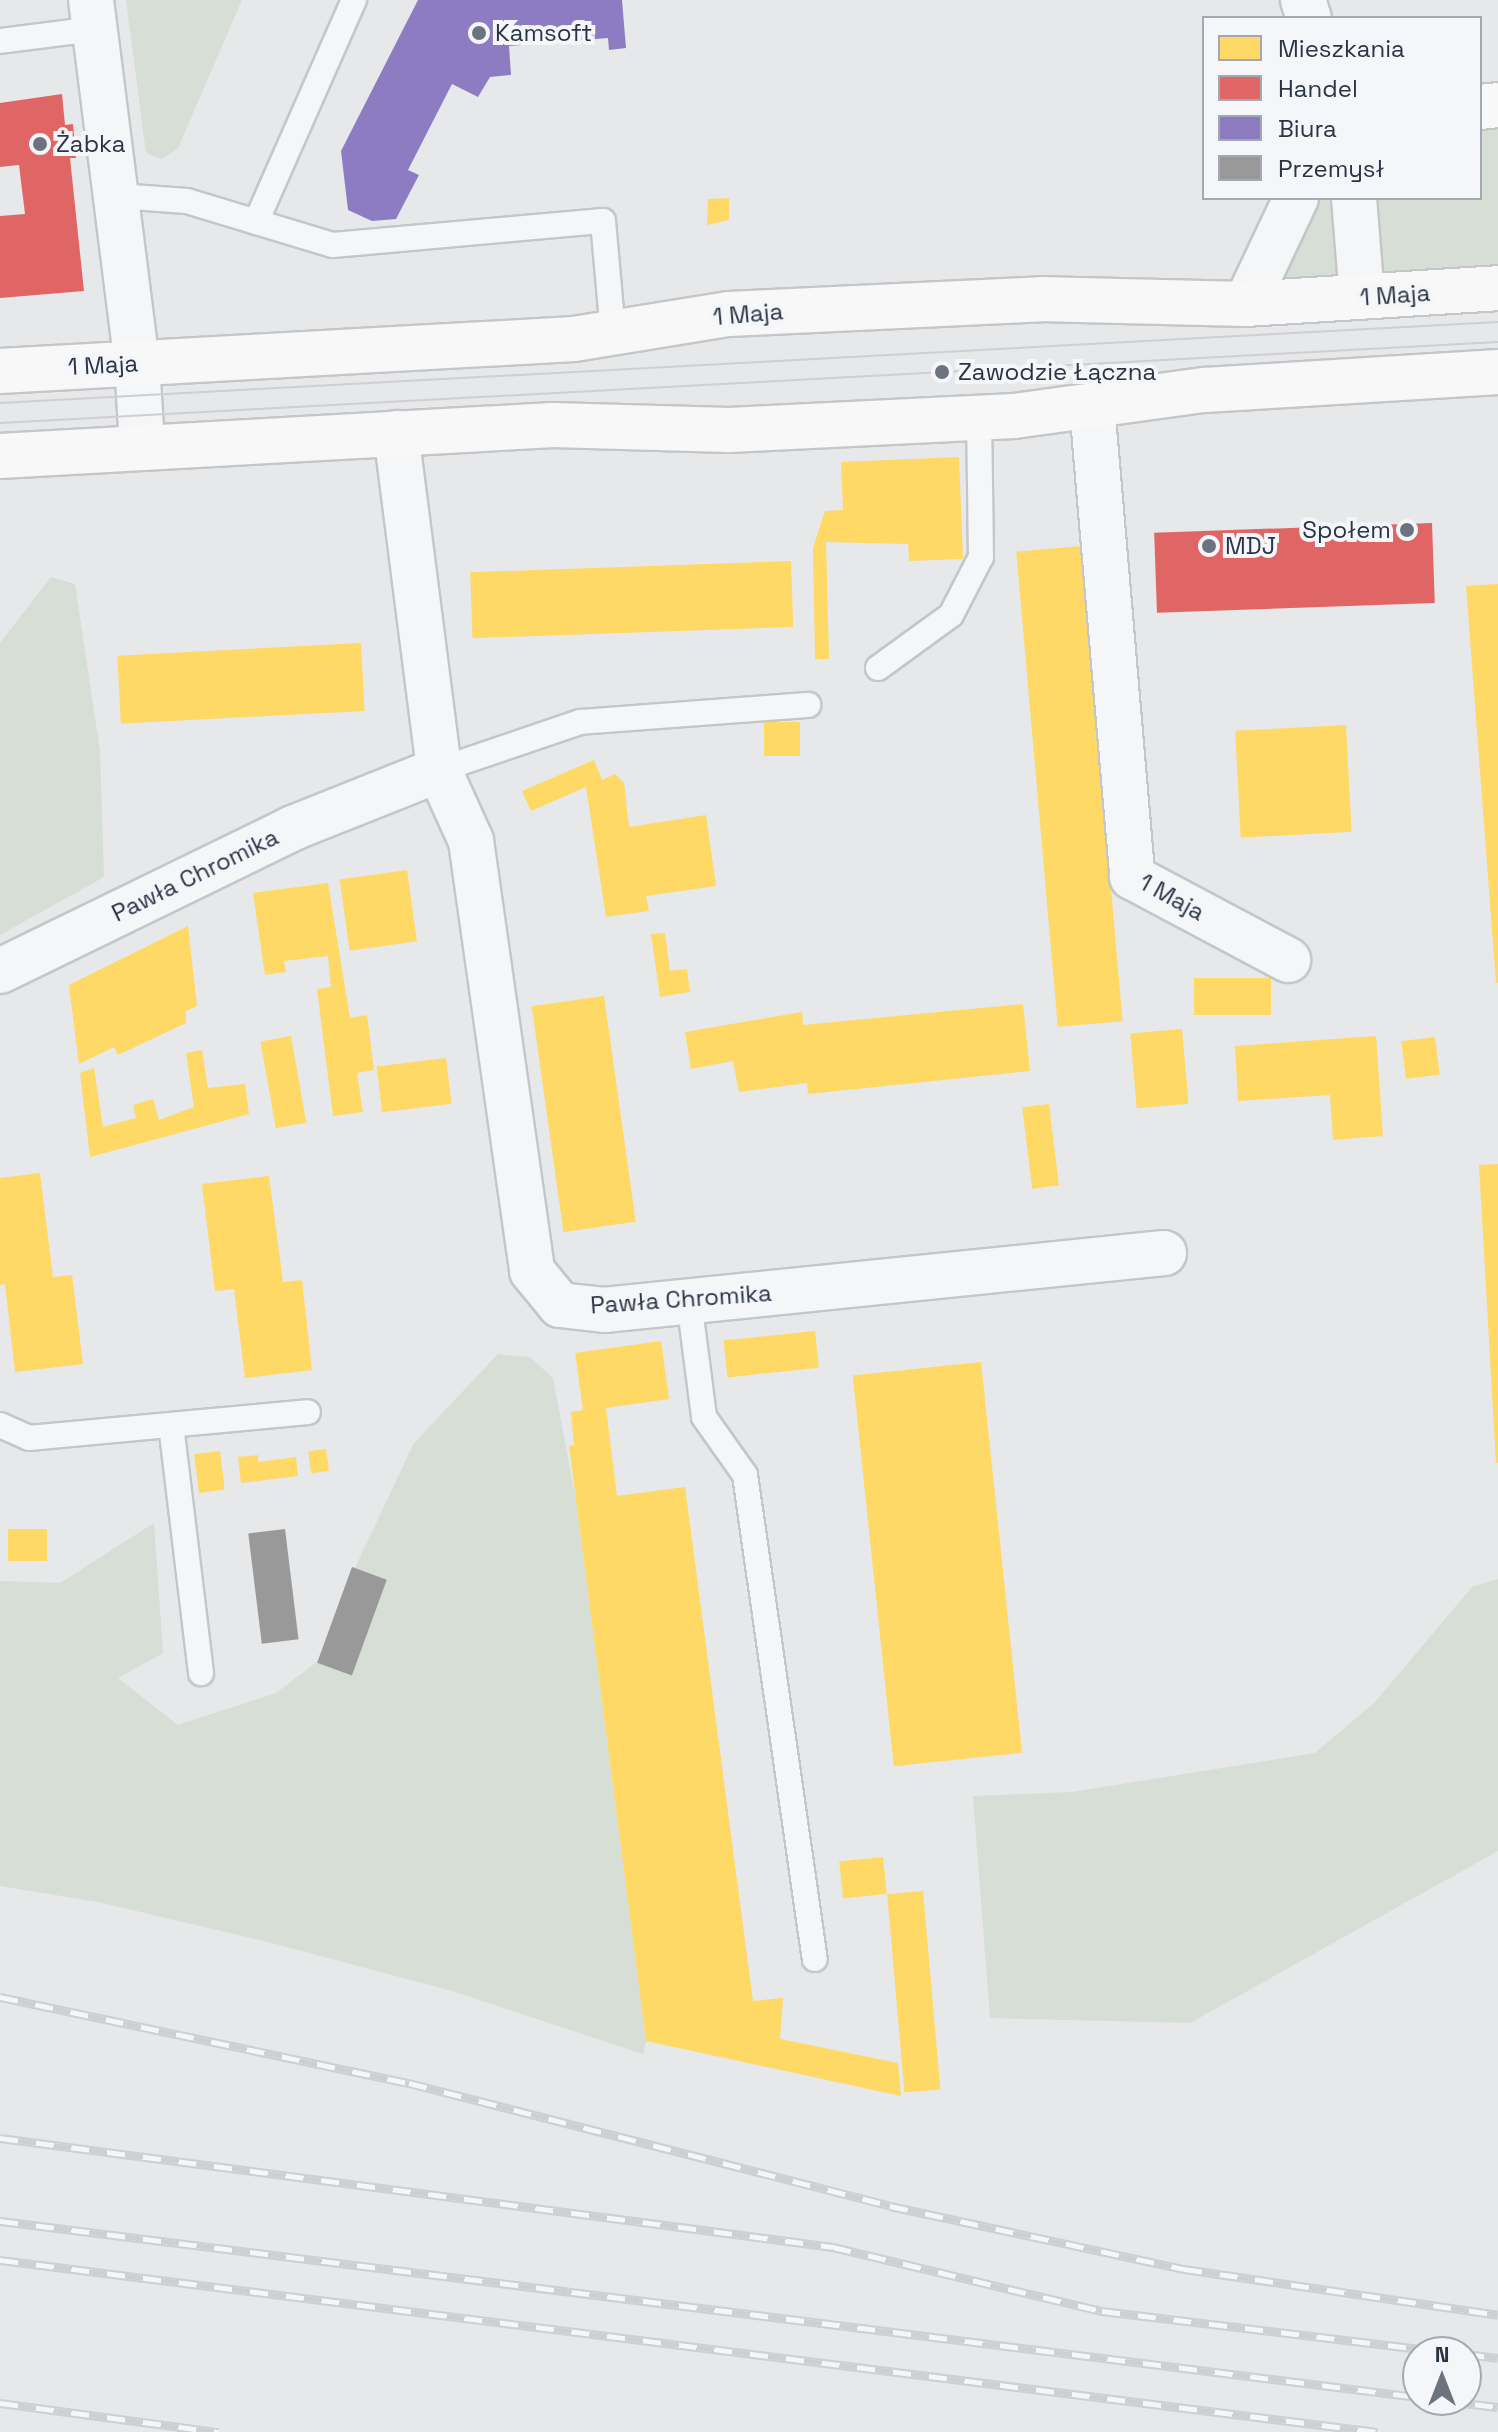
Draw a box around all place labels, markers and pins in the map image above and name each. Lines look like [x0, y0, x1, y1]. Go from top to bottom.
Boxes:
place label: Kamsoft [495, 19, 592, 47]
marker: Kamsoft [470, 24, 488, 42]
place label: Żabka [56, 130, 126, 158]
marker: Żabka [31, 135, 49, 153]
place label: Zawodzie Łączna [958, 358, 1156, 386]
marker: Zawodzie Łączna [933, 363, 951, 381]
place label: Społem [1302, 516, 1391, 544]
marker: Społem [1398, 521, 1416, 539]
place label: MDJ [1225, 532, 1276, 560]
marker: MDJ [1200, 537, 1218, 555]

